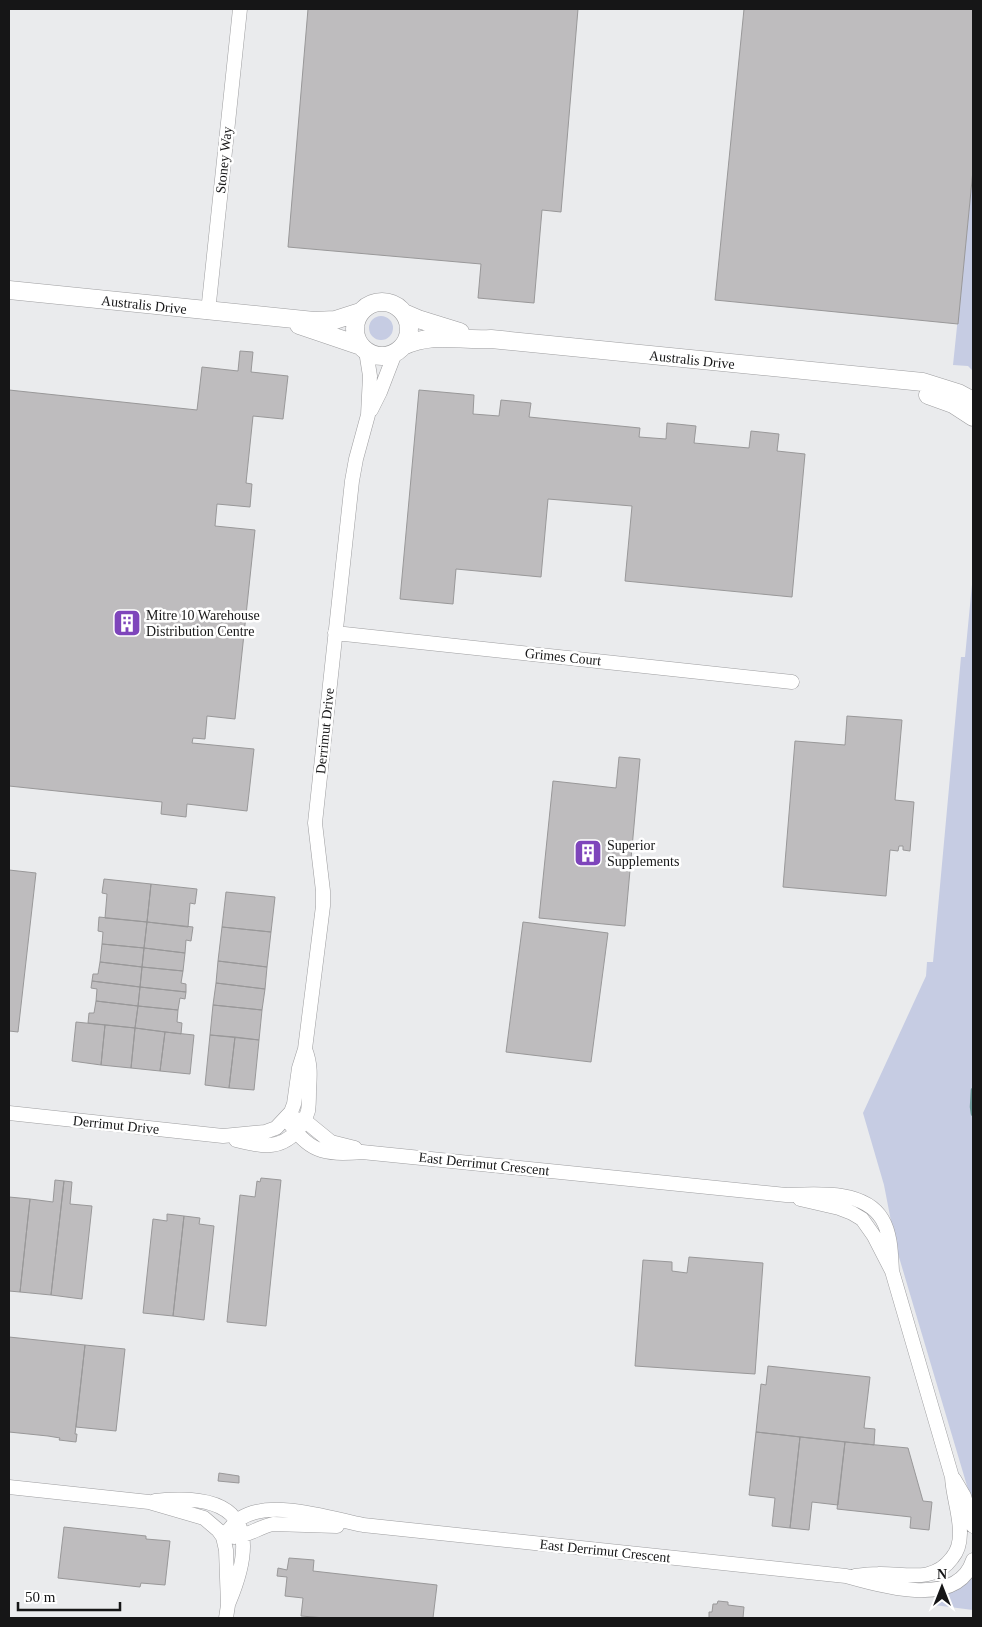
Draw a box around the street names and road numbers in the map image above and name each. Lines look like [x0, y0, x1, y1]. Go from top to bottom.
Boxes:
street label: Stoney Way [213, 126, 235, 194]
street label: Australis Drive [100, 293, 188, 317]
street label: Australis Drive [648, 348, 736, 372]
street label: Grimes Court [524, 646, 602, 668]
street label: Derrimut Drive [313, 687, 337, 775]
street label: Derrimut Drive [72, 1113, 160, 1137]
street label: East Derrimut Crescent [418, 1150, 550, 1178]
street label: East Derrimut Crescent [539, 1537, 671, 1565]

